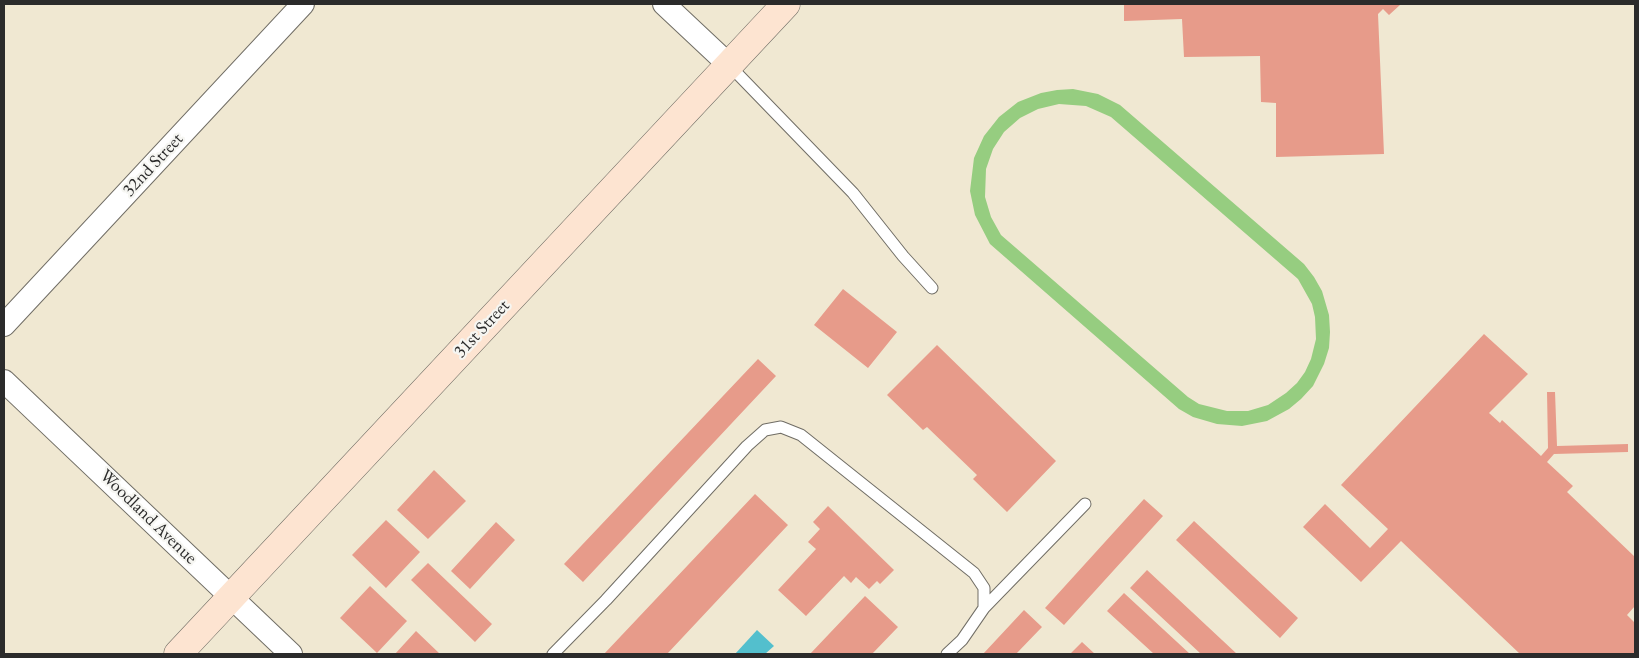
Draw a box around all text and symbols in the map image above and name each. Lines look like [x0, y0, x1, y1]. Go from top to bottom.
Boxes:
street label: 32nd Street [118, 129, 188, 201]
street label: 31st Street [450, 295, 514, 363]
street label: Woodland Avenue [95, 465, 201, 569]

